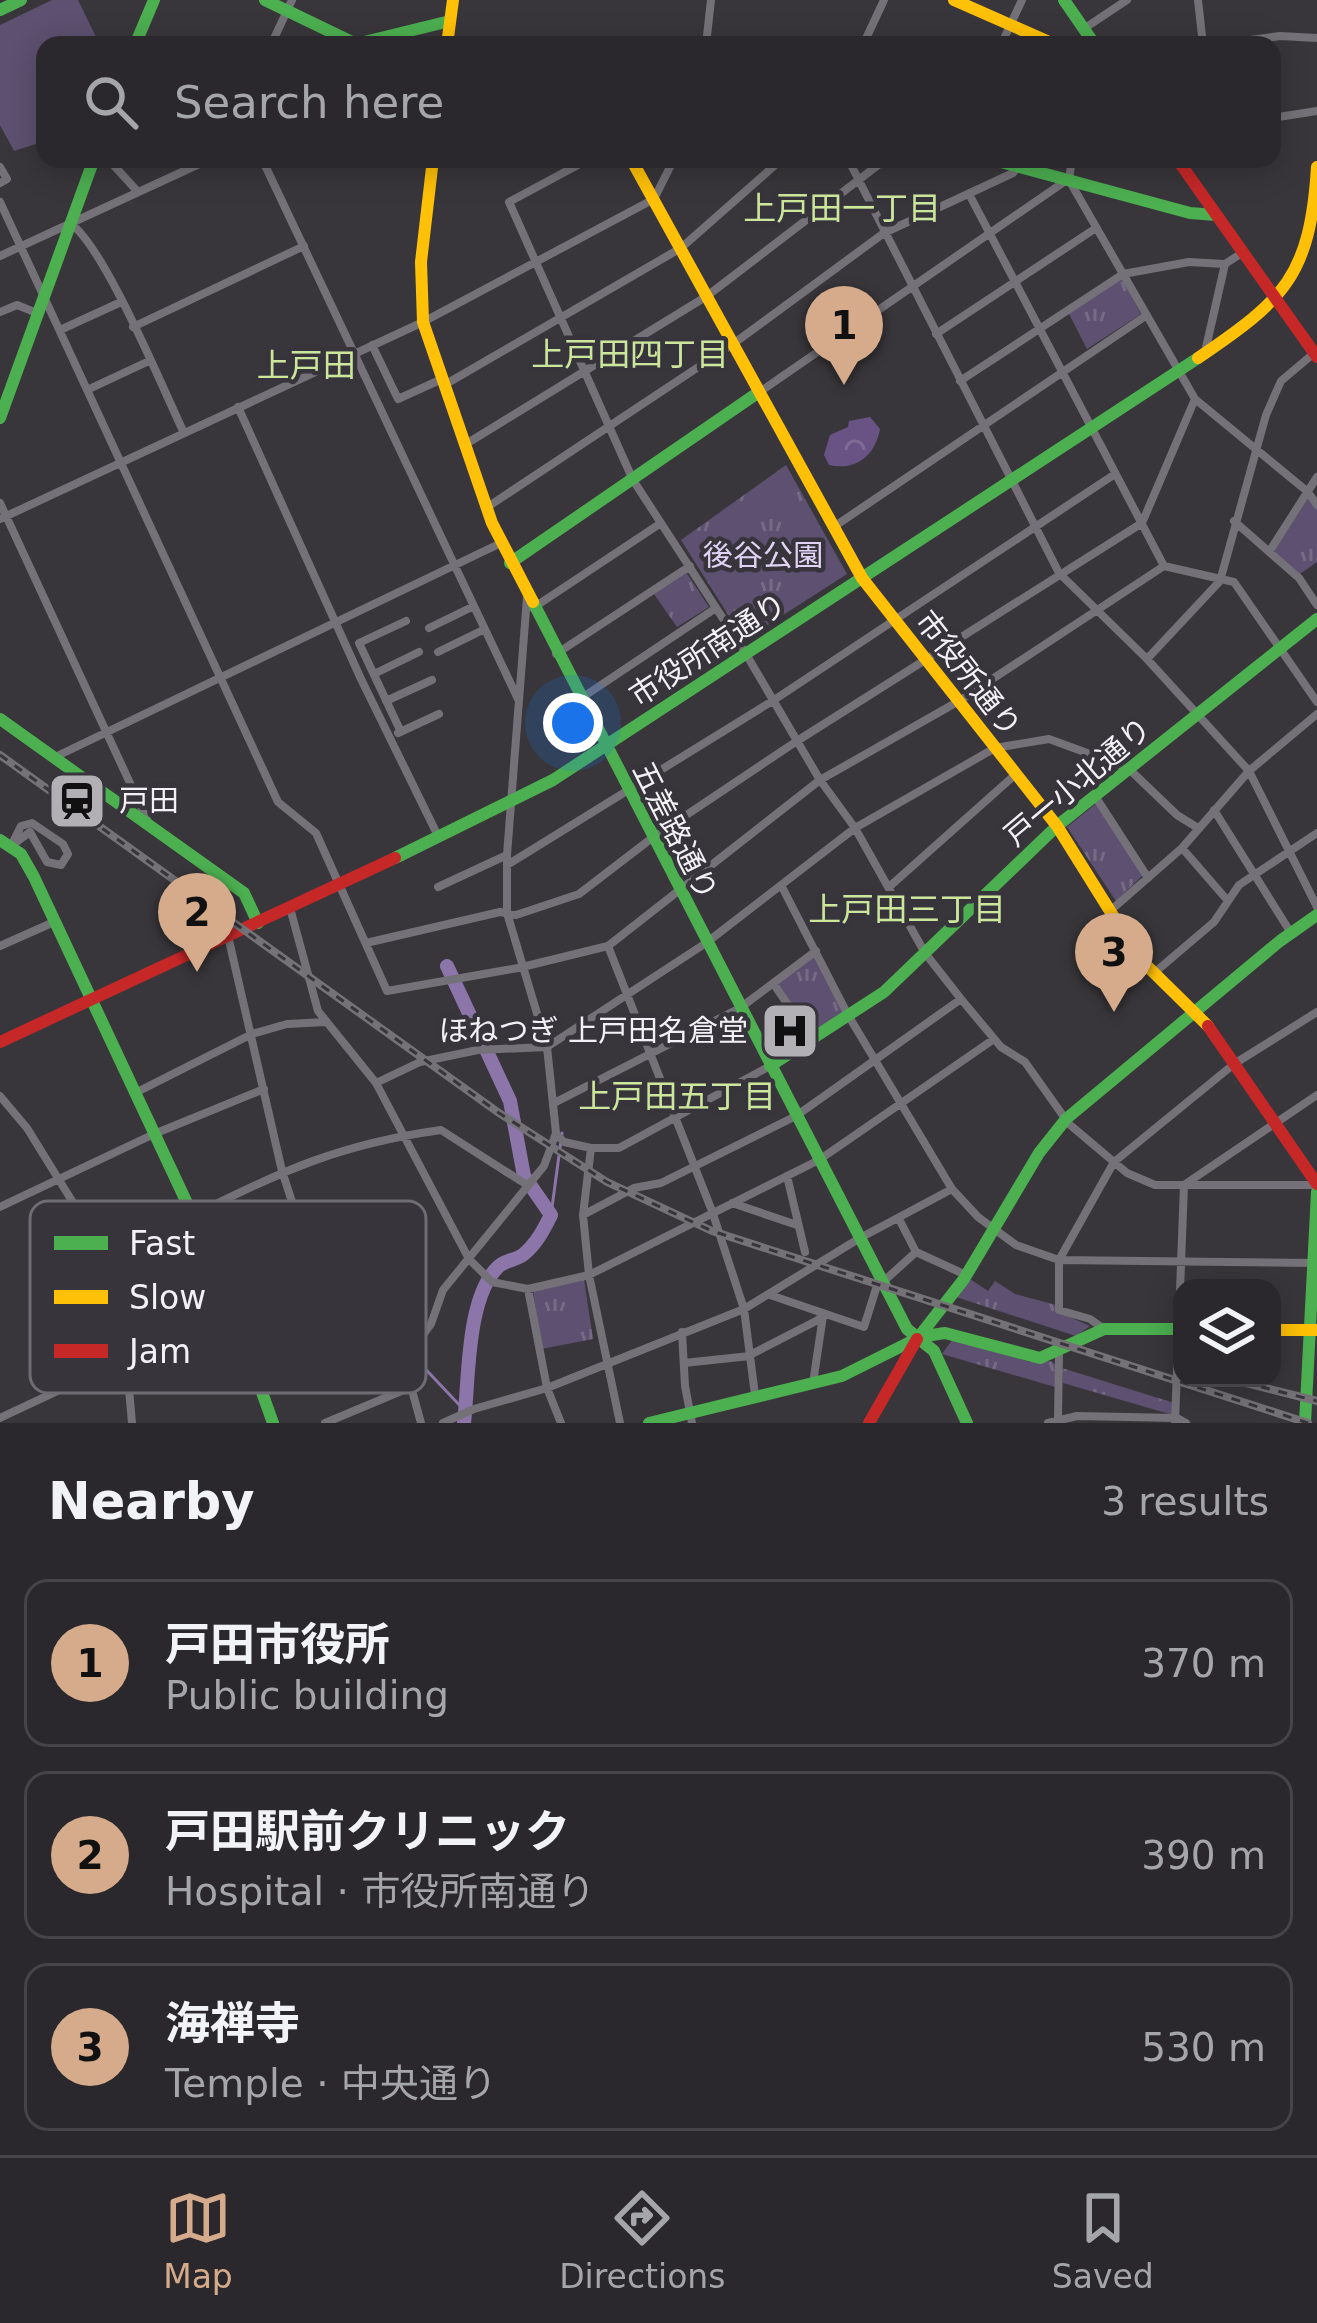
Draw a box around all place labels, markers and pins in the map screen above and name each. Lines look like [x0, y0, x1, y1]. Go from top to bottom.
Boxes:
pin: 1 [805, 286, 883, 385]
station icon: 戸田 [46, 770, 108, 832]
place label: 戸田 [119, 783, 179, 818]
pin: 2 [158, 873, 236, 972]
pin: 3 [1075, 913, 1153, 1012]
hospital icon: ほねつぎ 上戸田名倉堂 [759, 1000, 821, 1062]
place label: ほねつぎ 上戸田名倉堂 [438, 1013, 748, 1048]

